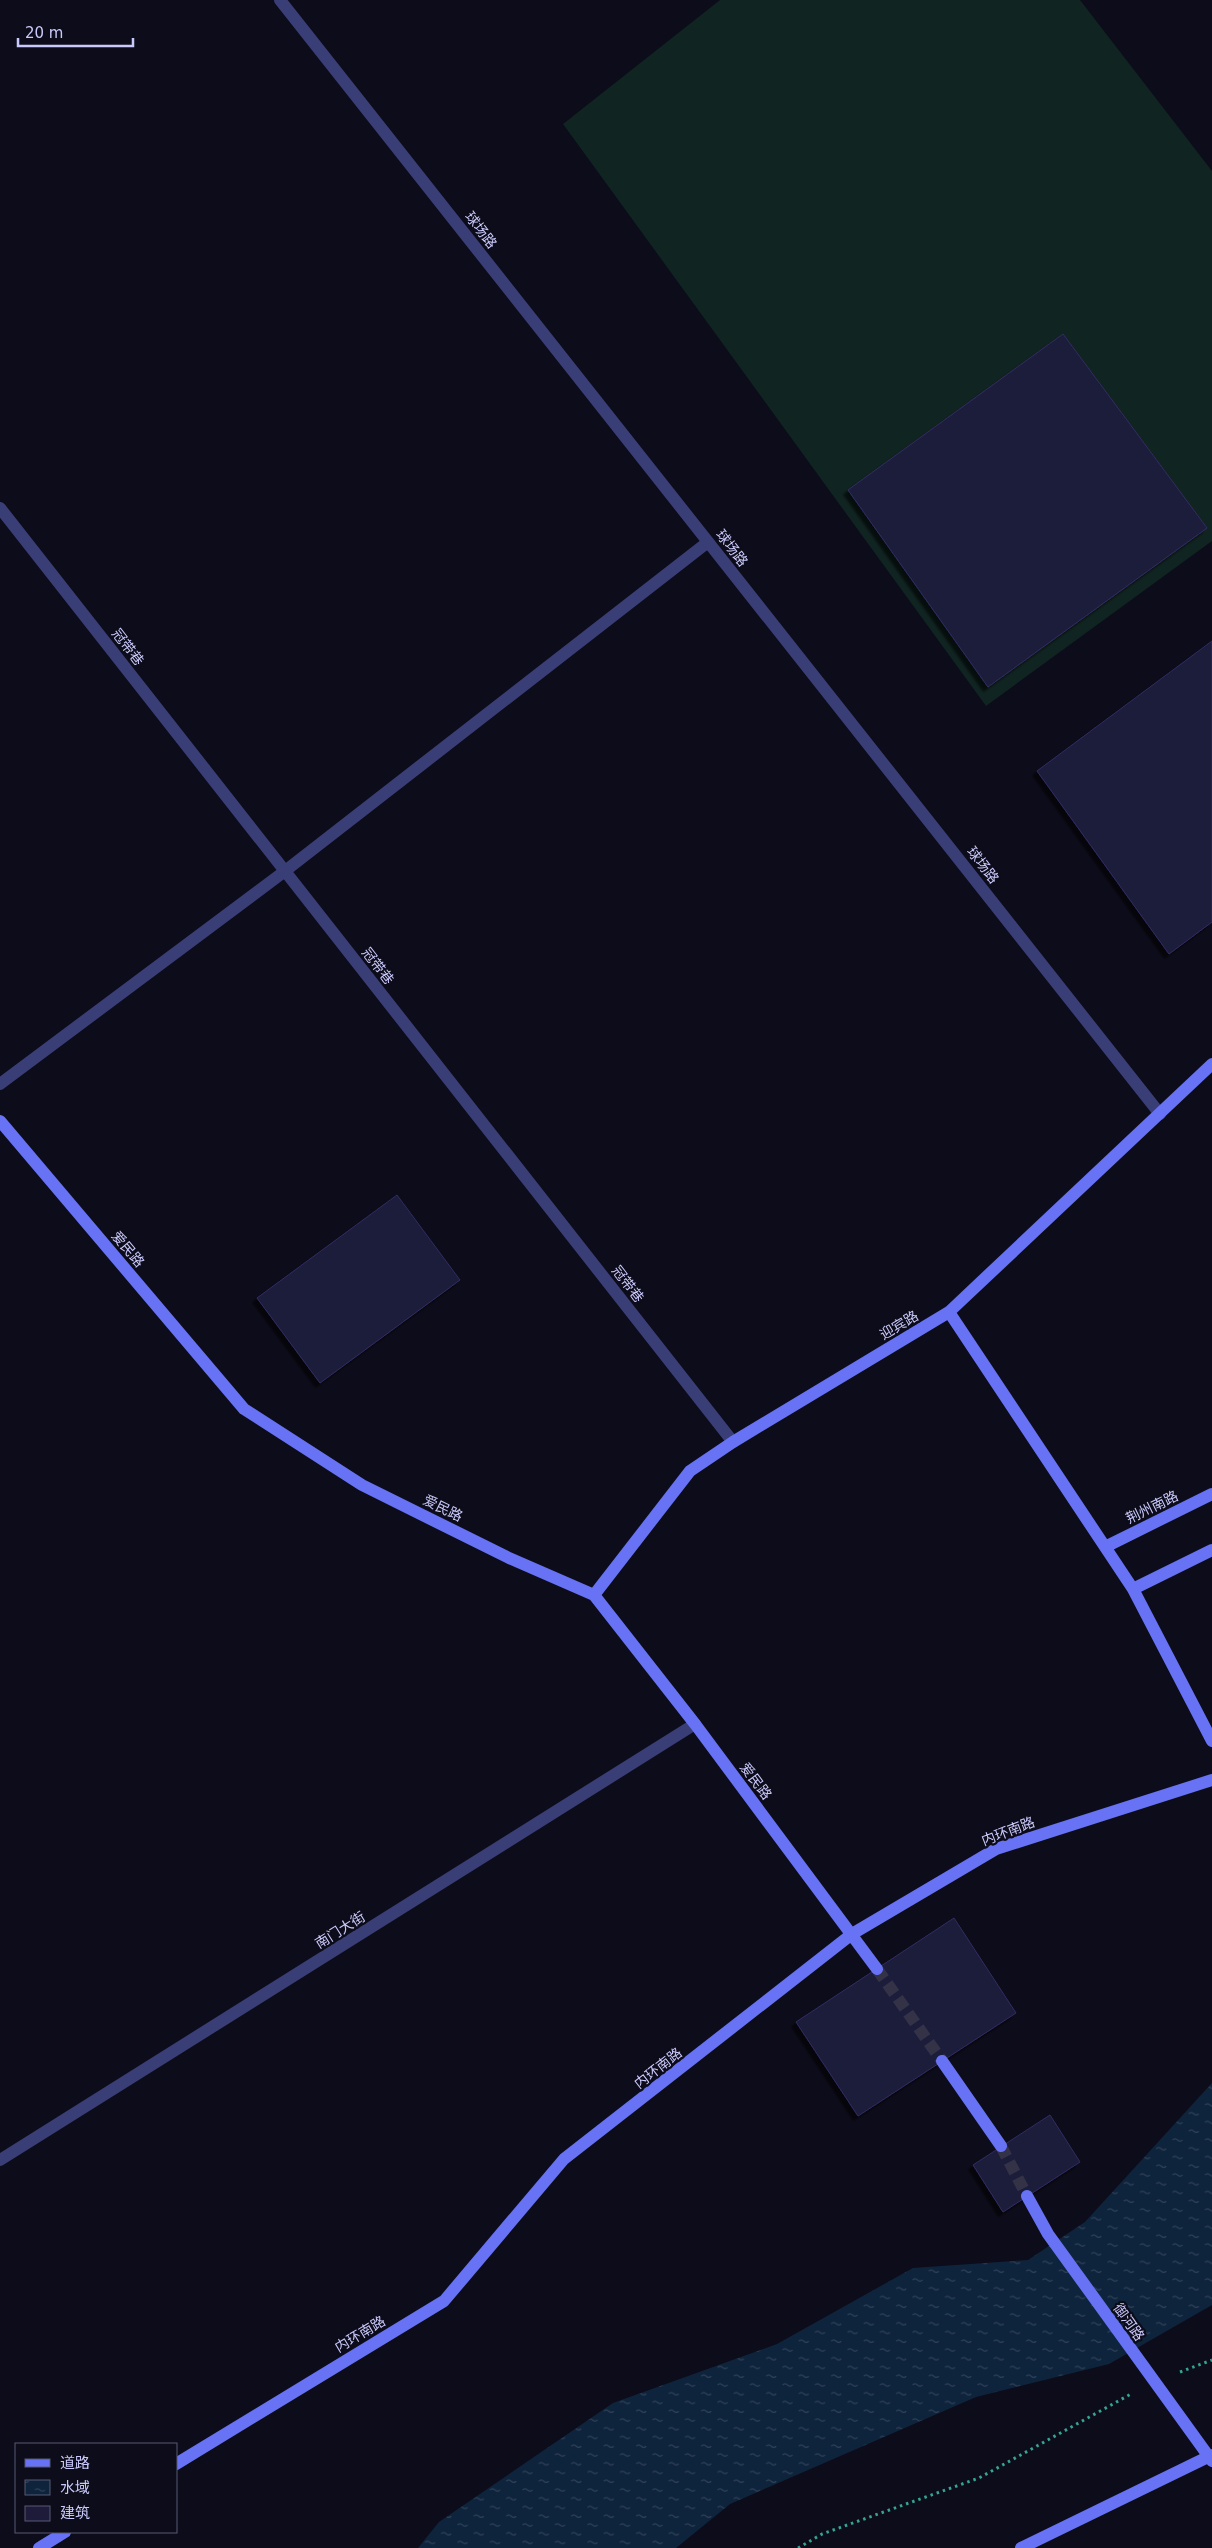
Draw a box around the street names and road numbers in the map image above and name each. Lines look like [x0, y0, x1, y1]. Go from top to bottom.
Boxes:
street label: 球场路 [462, 209, 500, 251]
street label: 球场路 [713, 527, 751, 569]
street label: 冠带巷 [109, 626, 147, 668]
street label: 球场路 [964, 844, 1002, 886]
street label: 冠带巷 [359, 945, 397, 987]
street label: 爱民路 [108, 1228, 148, 1270]
street label: 冠带巷 [609, 1263, 647, 1305]
street label: 迎宾路 [877, 1307, 921, 1343]
street label: 荆州南路 [1123, 1488, 1181, 1526]
street label: 爱民路 [421, 1492, 465, 1524]
street label: 爱民路 [737, 1759, 775, 1803]
street label: 内环南路 [979, 1813, 1037, 1849]
street label: 南门大街 [312, 1908, 368, 1952]
street label: 内环南路 [631, 2044, 685, 2092]
street label: 御河路 [1110, 2300, 1148, 2344]
street label: 内环南路 [332, 2313, 388, 2355]

